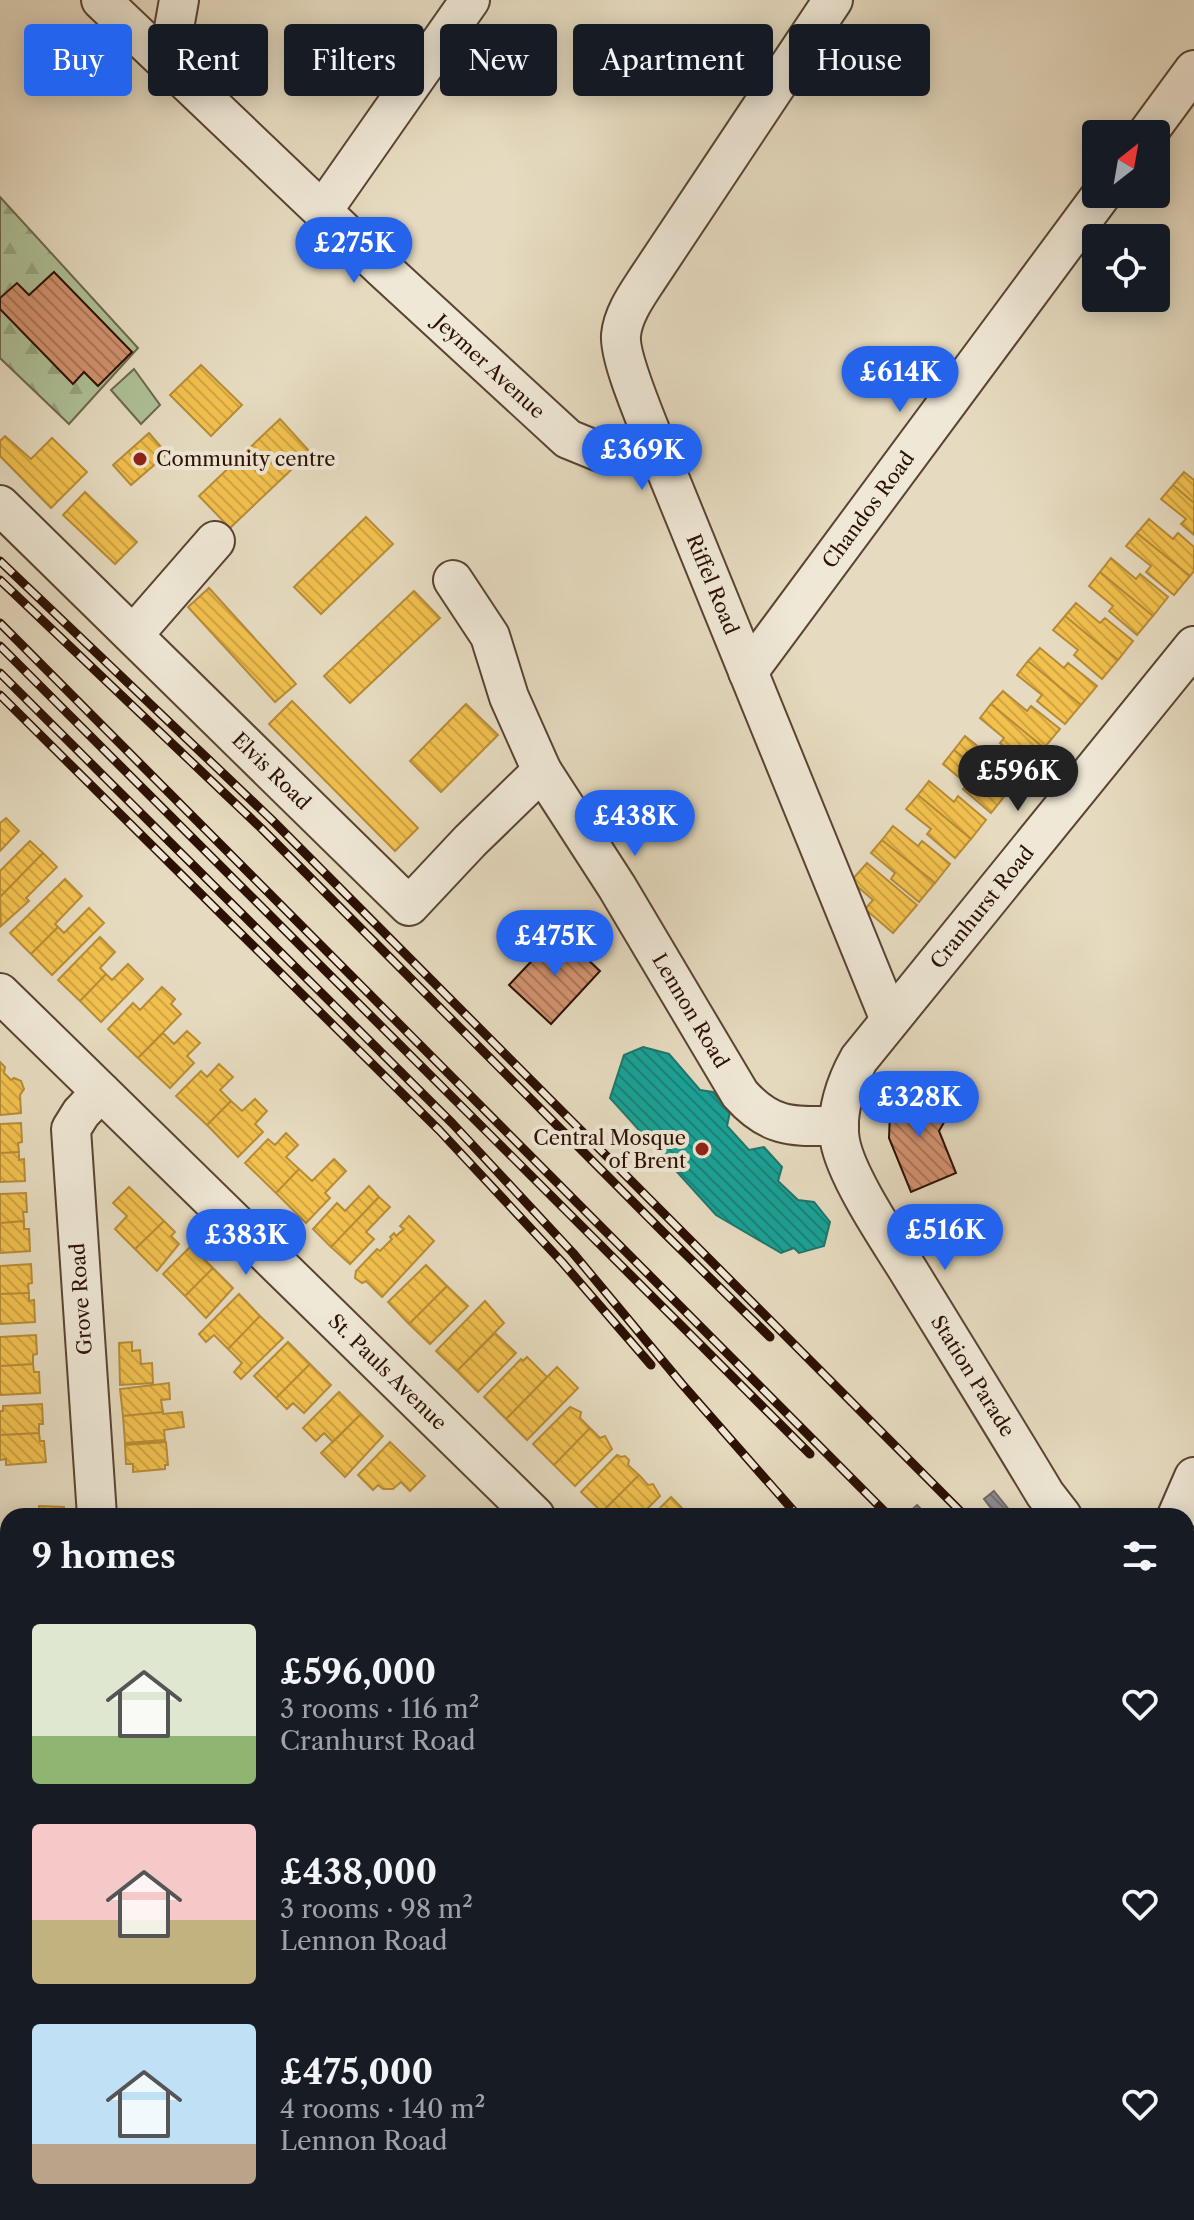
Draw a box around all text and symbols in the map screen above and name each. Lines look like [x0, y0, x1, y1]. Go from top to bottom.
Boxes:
chip: Buy [24, 24, 132, 96]
chip: Rent [148, 24, 268, 96]
chip: Filters [284, 24, 424, 96]
chip: New [440, 24, 557, 96]
chip: Apartment [573, 24, 773, 96]
chip: House [789, 24, 930, 96]
north arrow [1082, 120, 1170, 208]
map controls [1082, 120, 1170, 312]
pin: £275K [298, 217, 410, 285]
button: locate [1082, 224, 1170, 312]
text: £275K [313, 227, 395, 259]
street label: Jeymer Avenue [427, 308, 550, 424]
pin: £614K [844, 346, 956, 414]
text: £614K [860, 356, 940, 388]
pin: £369K [586, 424, 698, 492]
text: £369K [600, 434, 684, 466]
place label: Community centre [156, 447, 335, 471]
street label: Chandos Road [817, 447, 919, 573]
marker: Community centre [131, 450, 149, 468]
street label: Riffel Road [681, 531, 744, 638]
street label: Elvis Road [227, 727, 315, 815]
pin: £596K [962, 745, 1074, 813]
text: £596K [976, 755, 1060, 787]
pin: £438K [579, 790, 691, 858]
text: £438K [593, 800, 677, 832]
street label: Cranhurst Road [925, 841, 1039, 973]
pin: £475K [499, 910, 611, 978]
text: £475K [514, 920, 596, 952]
street label: Lennon Road [647, 949, 734, 1072]
pin: £328K [863, 1071, 975, 1139]
text: £328K [877, 1081, 961, 1113]
place label: Central Mosque of Brent [533, 1126, 686, 1173]
marker: Central Mosque of Brent [693, 1140, 711, 1158]
pin: £516K [889, 1204, 1001, 1272]
pin: £383K [190, 1209, 302, 1277]
text: £516K [905, 1214, 985, 1246]
text: £383K [204, 1219, 288, 1251]
street label: Grove Road [65, 1242, 97, 1356]
street label: St. Pauls Avenue [323, 1309, 452, 1435]
street label: Station Parade [926, 1311, 1020, 1441]
icon: filters [1118, 1534, 1162, 1578]
text: 9 homes [32, 1535, 176, 1577]
text: £596,000 [280, 1651, 436, 1693]
icon: home [96, 1656, 192, 1752]
icon: heart [1118, 1682, 1162, 1726]
text: 3 rooms · 116 m² [280, 1693, 479, 1725]
text: Cranhurst Road [280, 1725, 476, 1757]
text: £438,000 [280, 1851, 437, 1893]
icon: home [96, 1856, 192, 1952]
icon: heart [1118, 1882, 1162, 1926]
text: 3 rooms · 98 m² [280, 1893, 473, 1925]
text: Lennon Road [280, 1925, 448, 1957]
text: £475,000 [280, 2051, 433, 2093]
icon: home [96, 2056, 192, 2152]
icon: heart [1118, 2082, 1162, 2126]
text: 4 rooms · 140 m² [280, 2093, 485, 2125]
text: Lennon Road [280, 2125, 448, 2157]

